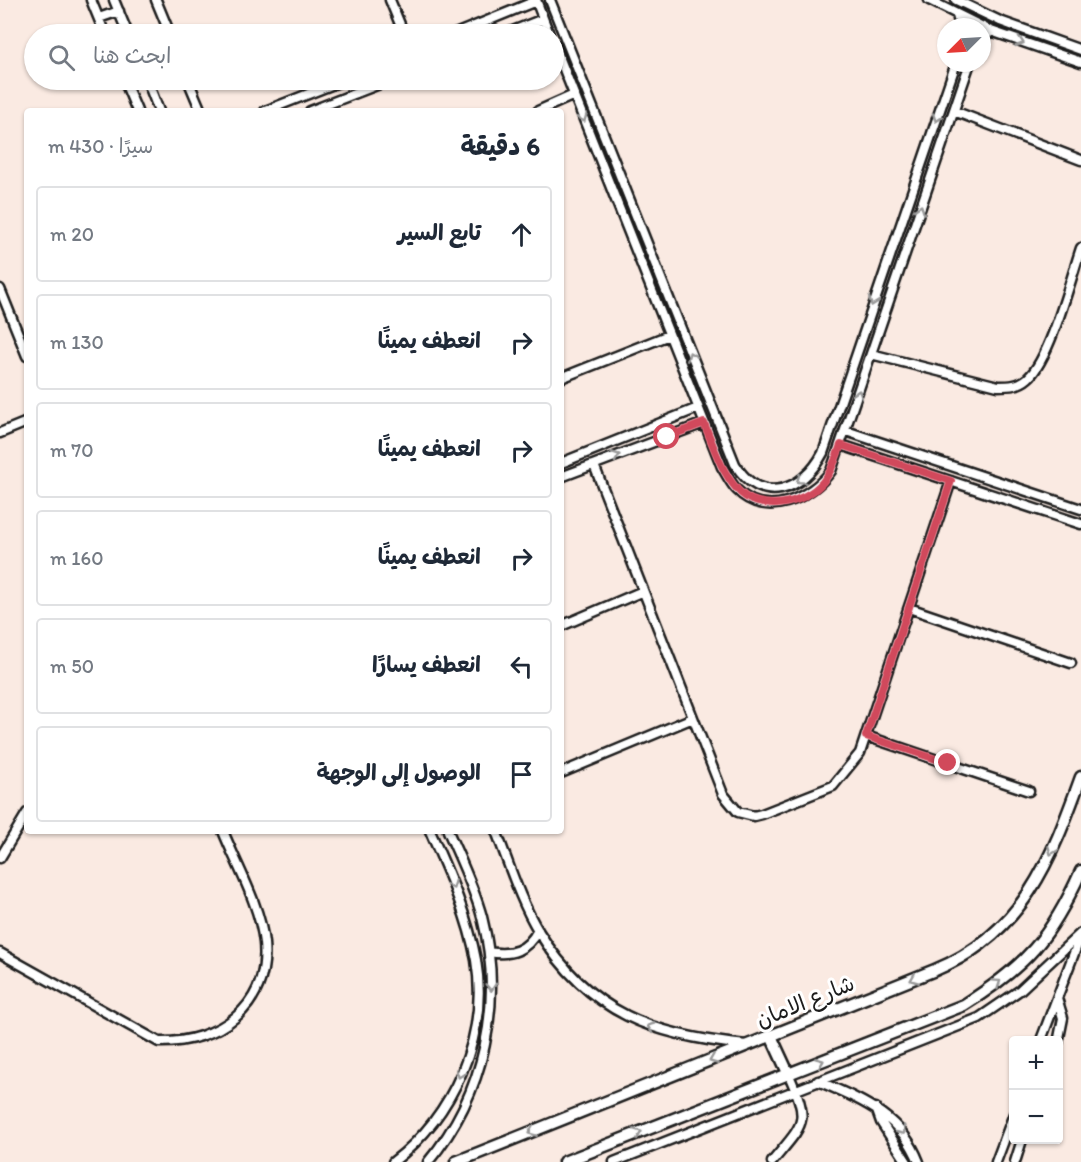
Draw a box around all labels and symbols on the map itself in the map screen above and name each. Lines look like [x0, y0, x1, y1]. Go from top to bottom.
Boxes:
north arrow [937, 18, 991, 72]
one-way arrow [1014, 34, 1025, 47]
one-way arrow [576, 112, 588, 123]
one-way arrow [932, 112, 945, 123]
one-way arrow [913, 204, 925, 215]
one-way arrow [868, 297, 881, 307]
one-way arrow [686, 352, 698, 363]
one-way arrow [851, 389, 863, 400]
route start [653, 423, 679, 449]
one-way arrow [610, 451, 620, 464]
one-way arrow [796, 473, 807, 484]
route end [934, 749, 960, 775]
one-way arrow [1047, 845, 1059, 856]
one-way arrow [445, 879, 457, 890]
street label: شارع الامان [752, 970, 859, 1035]
one-way arrow [909, 972, 920, 984]
one-way arrow [991, 979, 1002, 990]
one-way arrow [485, 983, 498, 992]
one-way arrow [646, 1021, 657, 1034]
one-way arrow [708, 1052, 719, 1065]
one-way arrow [813, 1057, 824, 1069]
one-way arrow [455, 1068, 468, 1079]
one-way arrow [894, 1124, 905, 1135]
one-way arrow [527, 1125, 538, 1137]
one-way arrow [632, 1128, 643, 1140]

